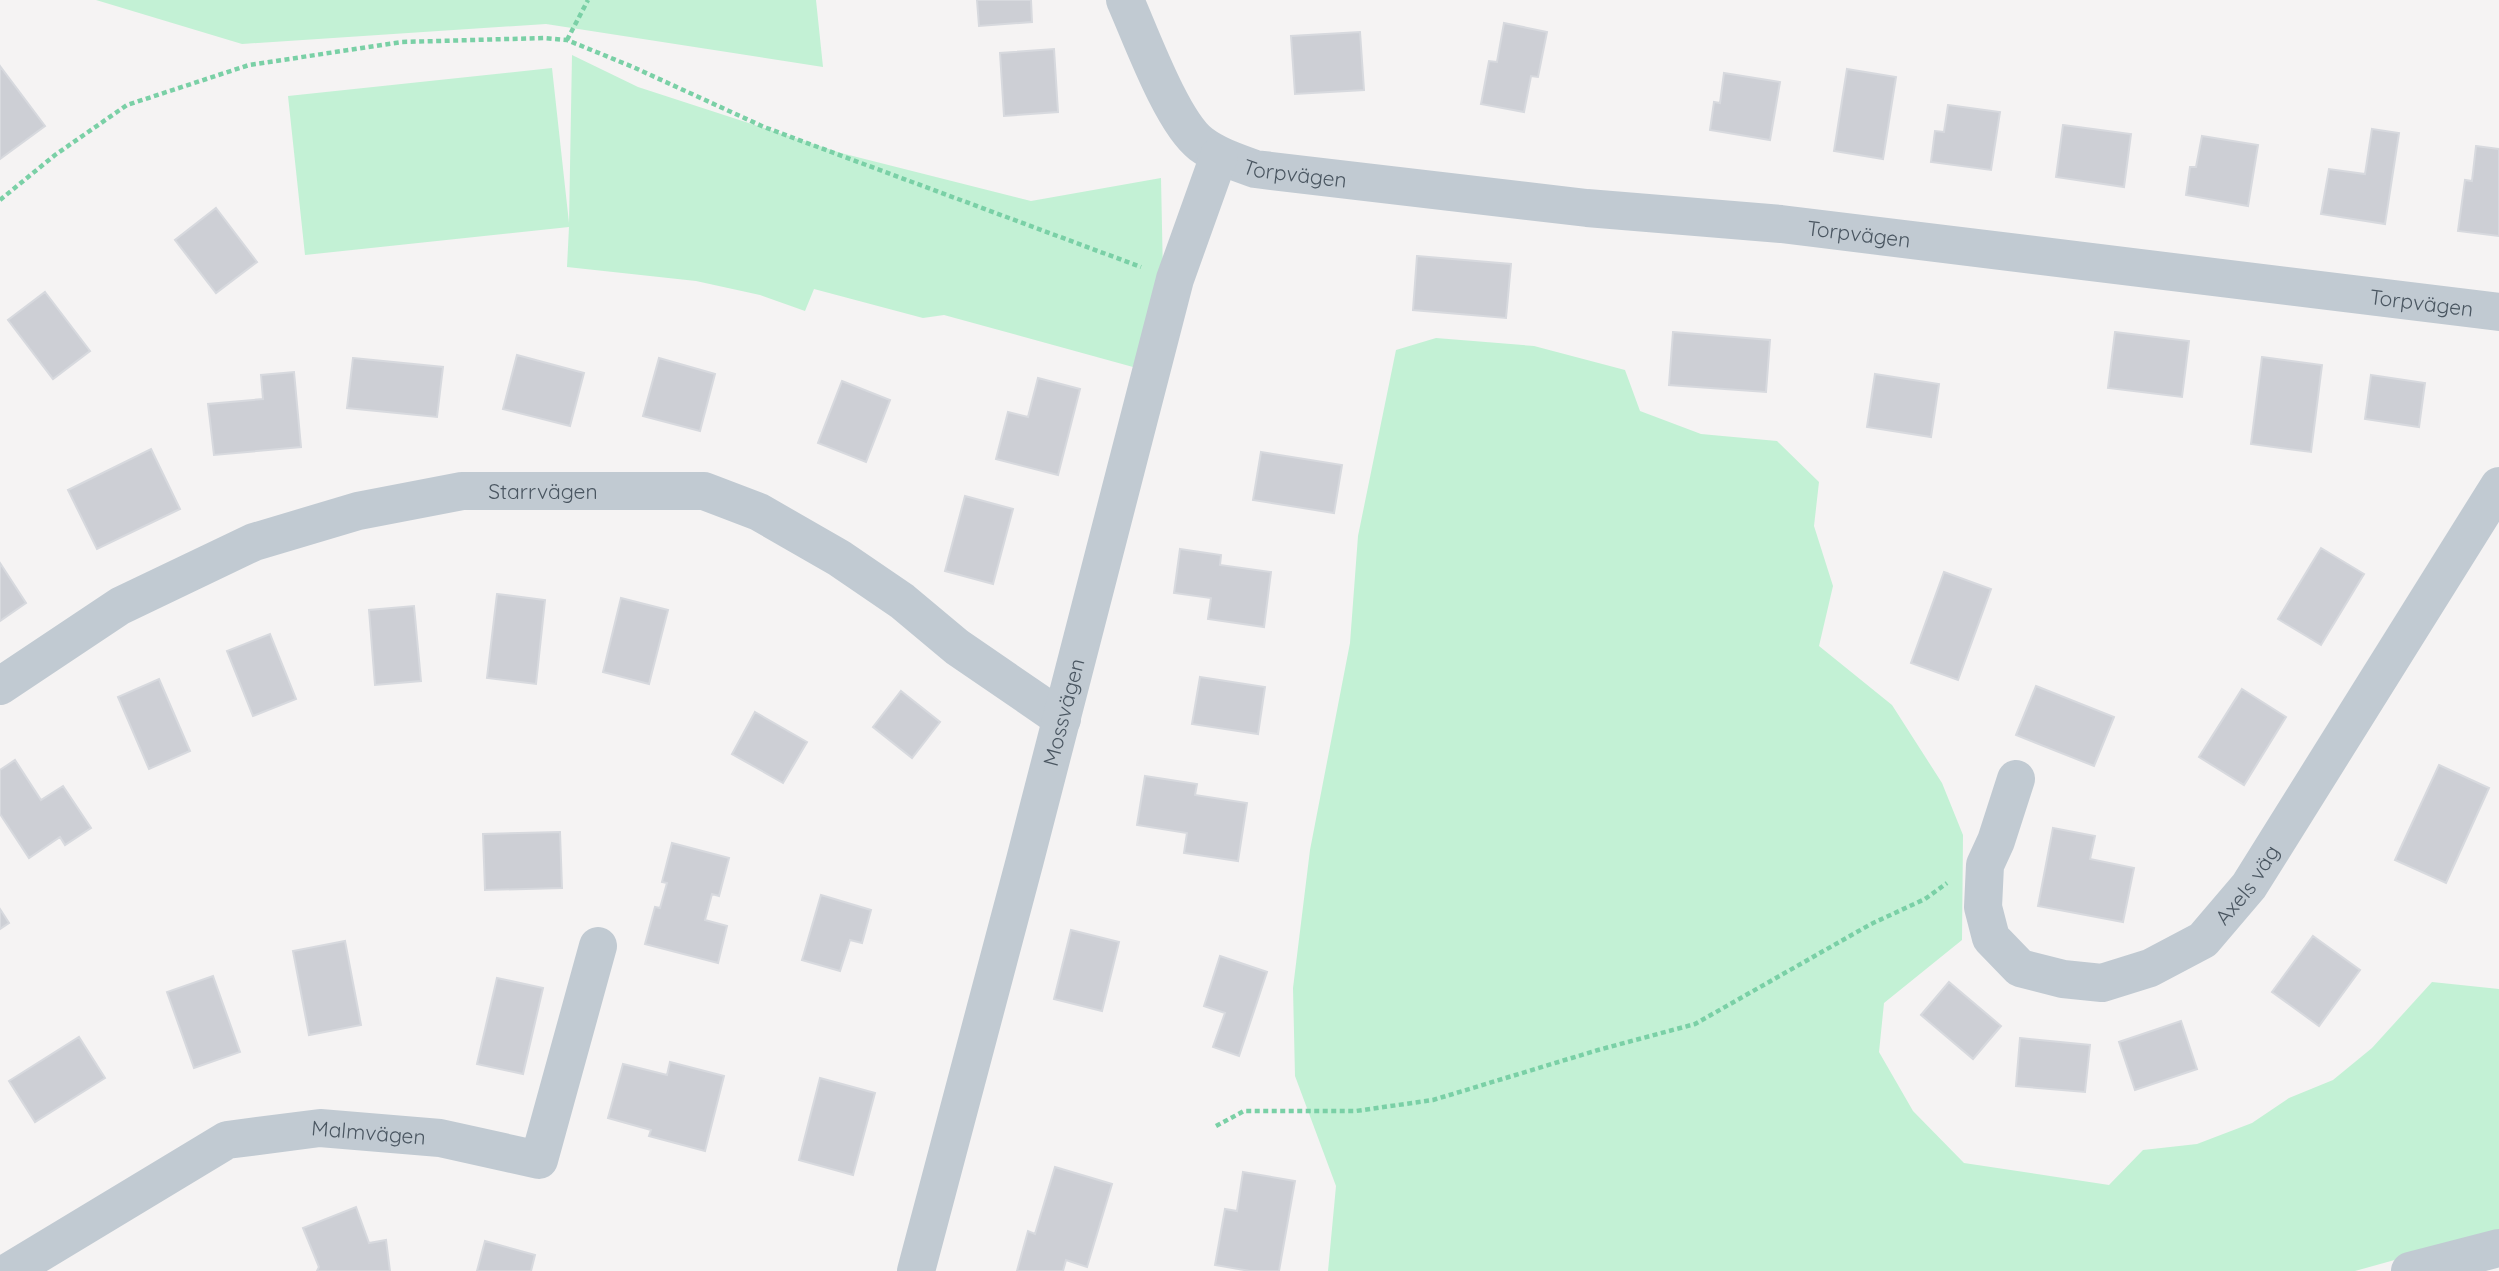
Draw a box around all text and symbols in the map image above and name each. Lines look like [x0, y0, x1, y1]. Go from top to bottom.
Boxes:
street label: Torpvägen [1239, 153, 1348, 193]
street label: Torpvägen [1806, 214, 1912, 253]
street label: Torpvägen [2368, 283, 2475, 322]
street label: Starrvägen [488, 478, 598, 504]
street label: Mossvägen [1037, 655, 1090, 769]
street label: Axels väg [2209, 840, 2285, 930]
street label: Malmvägen [310, 1114, 427, 1150]

